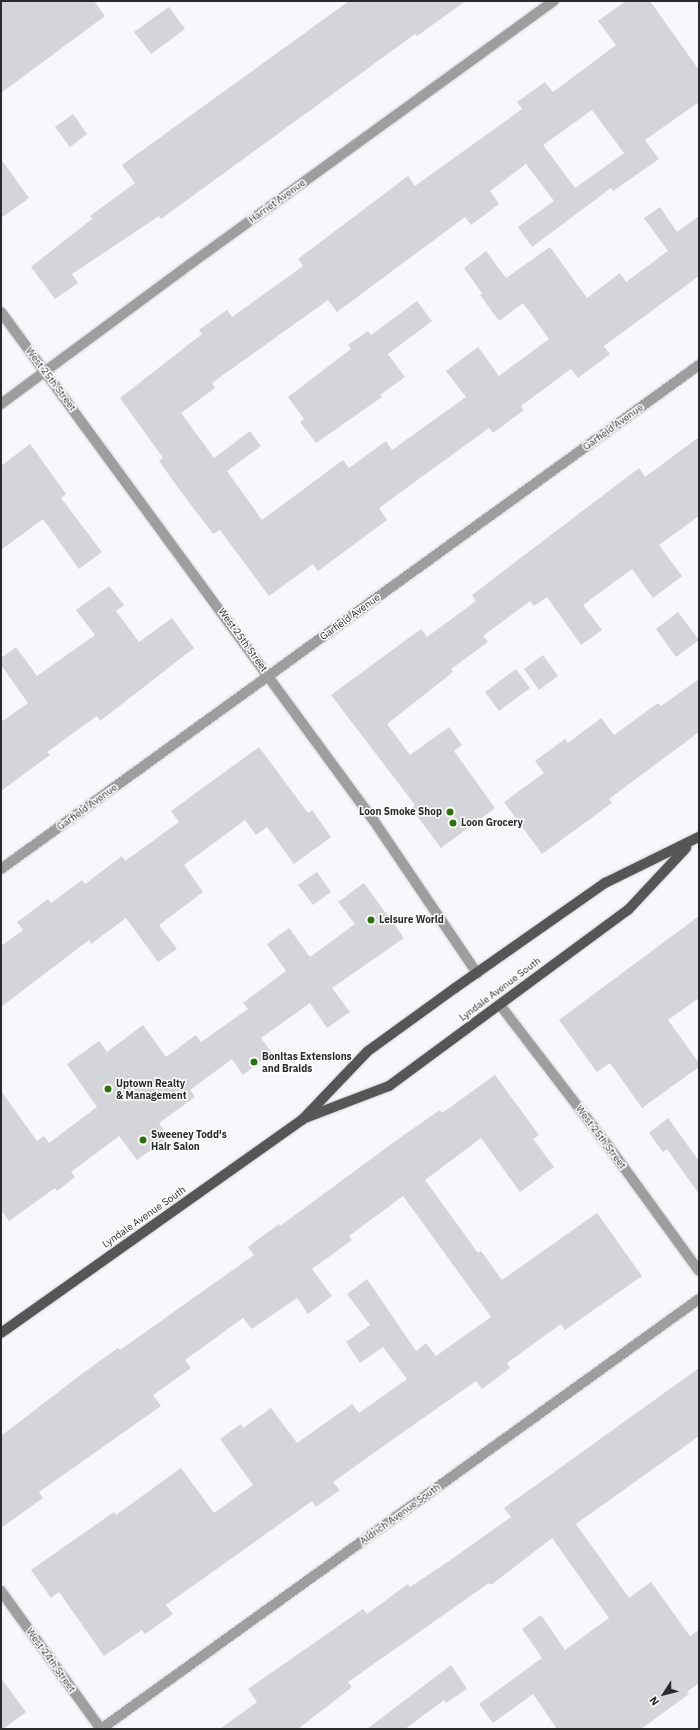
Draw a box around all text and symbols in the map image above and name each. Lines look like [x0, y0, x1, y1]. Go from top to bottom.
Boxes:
street label: Harriet Avenue [246, 176, 308, 226]
street label: West 25th Street [23, 345, 79, 413]
street label: Garfield Avenue [581, 401, 645, 453]
street label: Garfield Avenue [318, 591, 382, 643]
street label: West 25th Street [216, 606, 270, 674]
street label: Garfield Avenue [55, 781, 119, 833]
place label: Loon Smoke Shop [359, 806, 442, 818]
marker: Loon Smoke Shop [445, 807, 455, 817]
place label: Loon Grocery [461, 817, 523, 829]
marker: Loon Grocery [448, 818, 458, 828]
place label: Leisure World [379, 914, 444, 926]
marker: Leisure World [366, 915, 376, 925]
street label: Lyndale Avenue South [457, 954, 543, 1024]
place label: Bonitas Extensions and Braids [262, 1050, 352, 1074]
marker: Bonitas Extensions and Braids [249, 1057, 259, 1067]
place label: Uptown Realty & Management [116, 1077, 187, 1100]
marker: Uptown Realty & Management [103, 1084, 113, 1094]
street label: West 25th Street [573, 1103, 629, 1171]
place label: Sweeney Todd's Hair Salon [151, 1128, 227, 1152]
marker: Sweeney Todd's Hair Salon [138, 1135, 148, 1145]
street label: Lyndale Avenue South [100, 1184, 188, 1250]
street label: Aldrich Avenue South [358, 1481, 442, 1547]
street label: West 24th Street [24, 1626, 78, 1694]
north arrow [644, 1674, 684, 1714]
text: N [646, 1694, 662, 1708]

